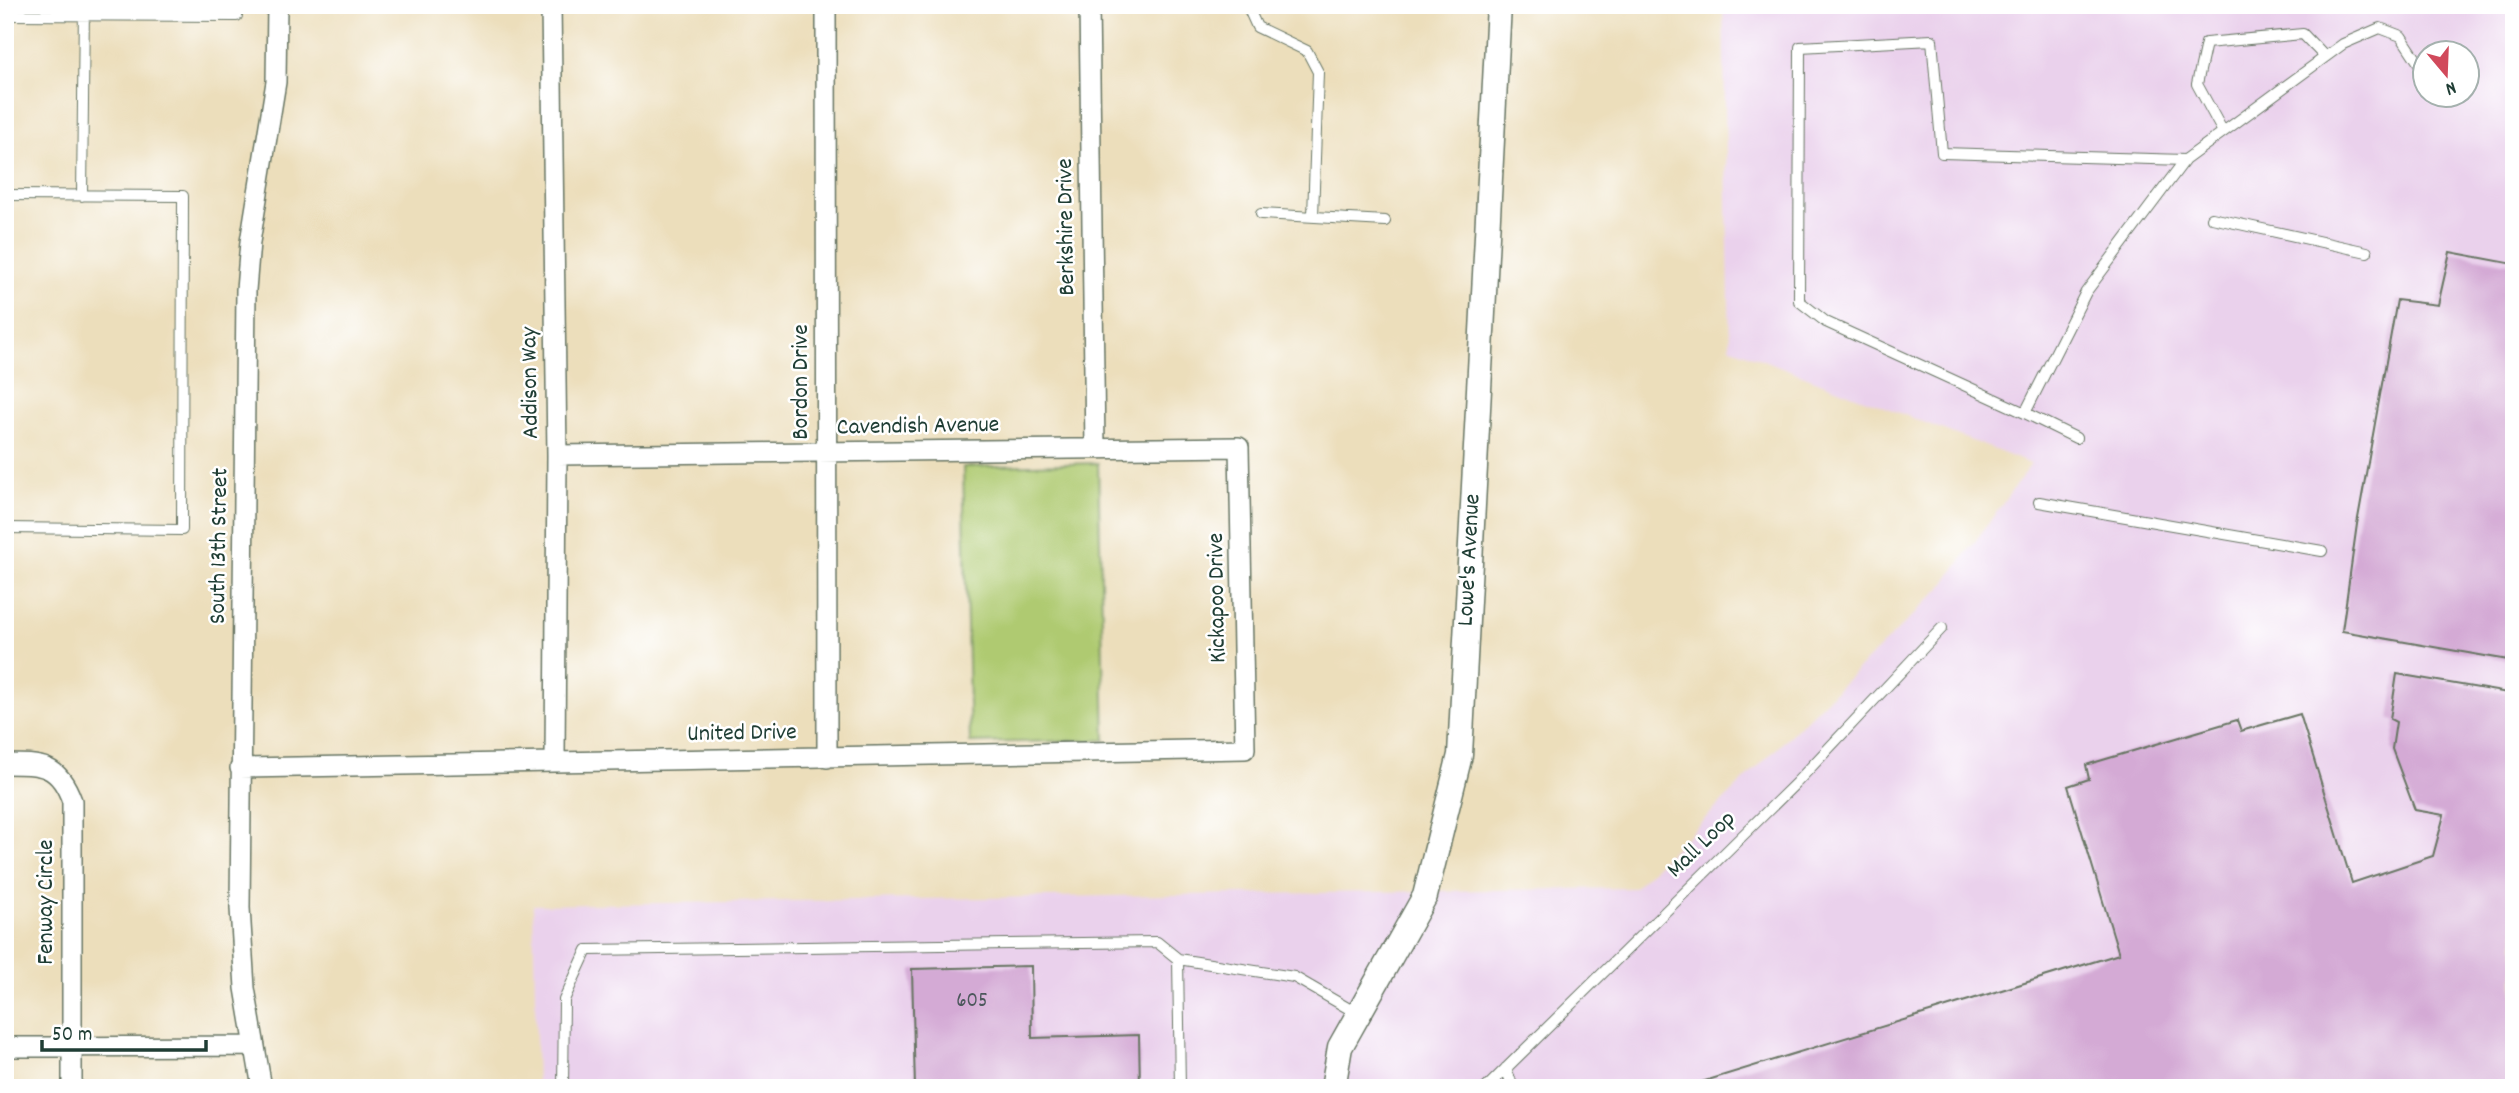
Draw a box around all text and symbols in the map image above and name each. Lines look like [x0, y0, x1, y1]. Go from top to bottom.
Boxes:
north arrow [2410, 38, 2480, 108]
text: N [2442, 72, 2459, 101]
street label: Berkshire Drive [1049, 158, 1085, 296]
street label: Bordon Drive [785, 324, 819, 440]
street label: Addison Way [513, 325, 549, 439]
street label: Cavendish Avenue [836, 409, 1000, 445]
street label: South 13th Street [202, 467, 238, 625]
street label: Lowe's Avenue [1450, 493, 1490, 627]
street label: Kickapoo Drive [1200, 533, 1236, 663]
street label: United Drive [687, 716, 797, 752]
street label: Mall Loop [1660, 803, 1744, 887]
street label: Fenway Circle [30, 839, 64, 965]
house number: 605 [956, 987, 988, 1017]
scale bar [42, 1009, 206, 1053]
text: 50 m [52, 1021, 92, 1051]

